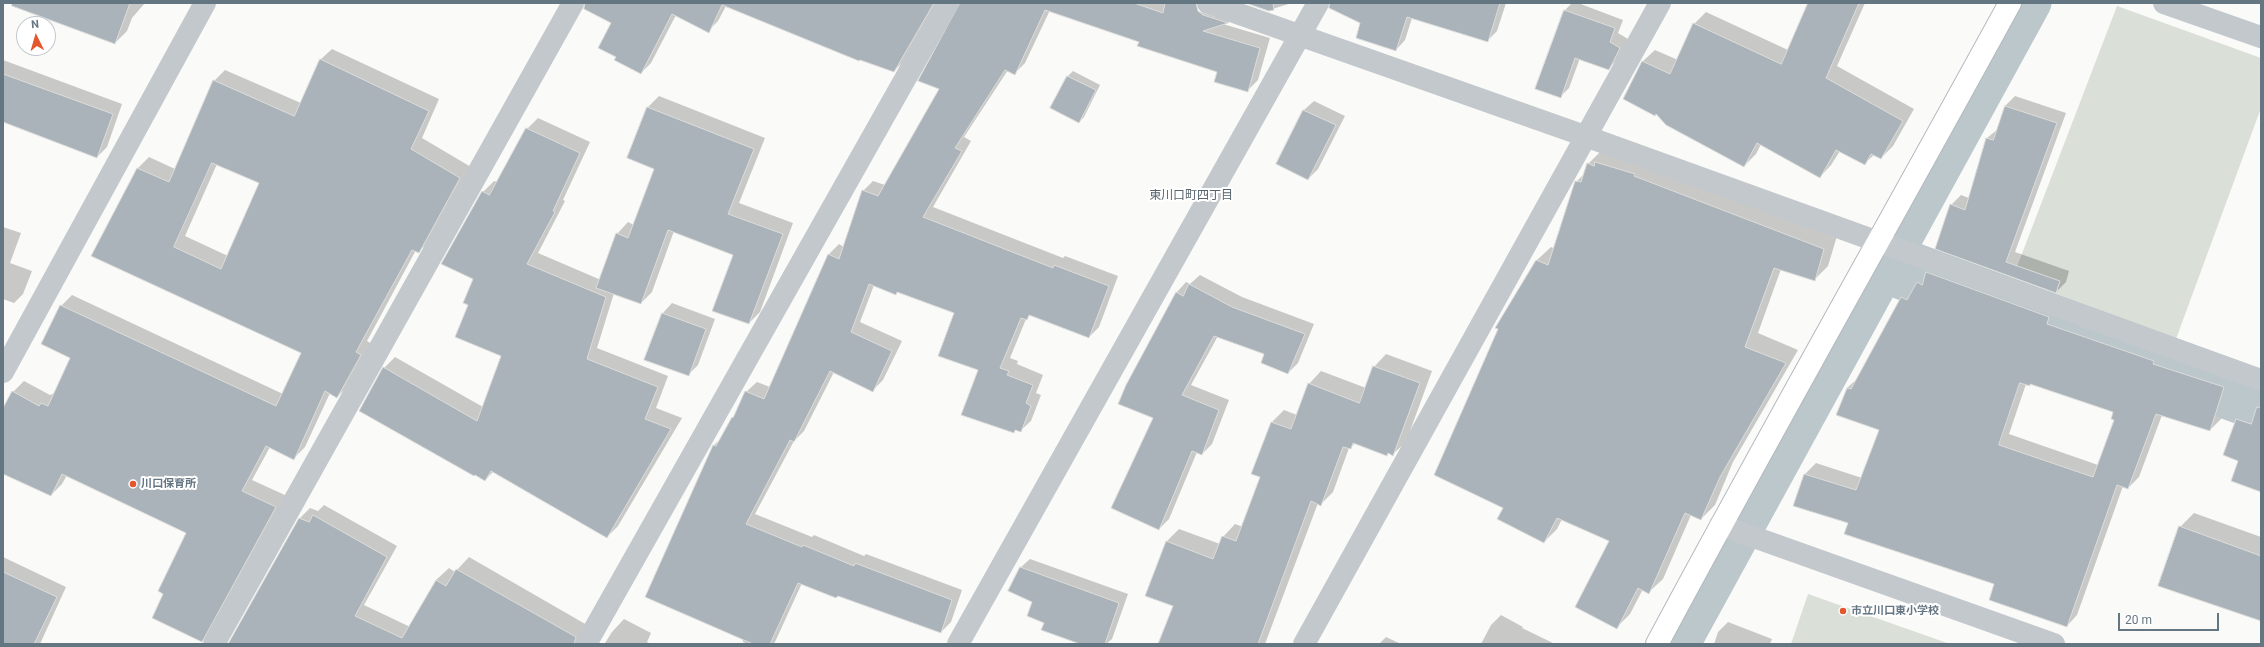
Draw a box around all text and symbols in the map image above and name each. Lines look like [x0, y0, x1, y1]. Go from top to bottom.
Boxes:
north arrow [16, 16, 56, 56]
text: N [31, 18, 39, 31]
district label: 東川口町四丁目 [1149, 189, 1233, 203]
place label: 川口保育所 [141, 477, 196, 491]
marker: 川口保育所 [128, 479, 138, 489]
place label: 市立川口東小学校 [1851, 604, 1939, 618]
scale bar [2120, 605, 2221, 631]
marker: 市立川口東小学校 [1838, 606, 1848, 616]
text: 20 m [2125, 613, 2152, 627]

